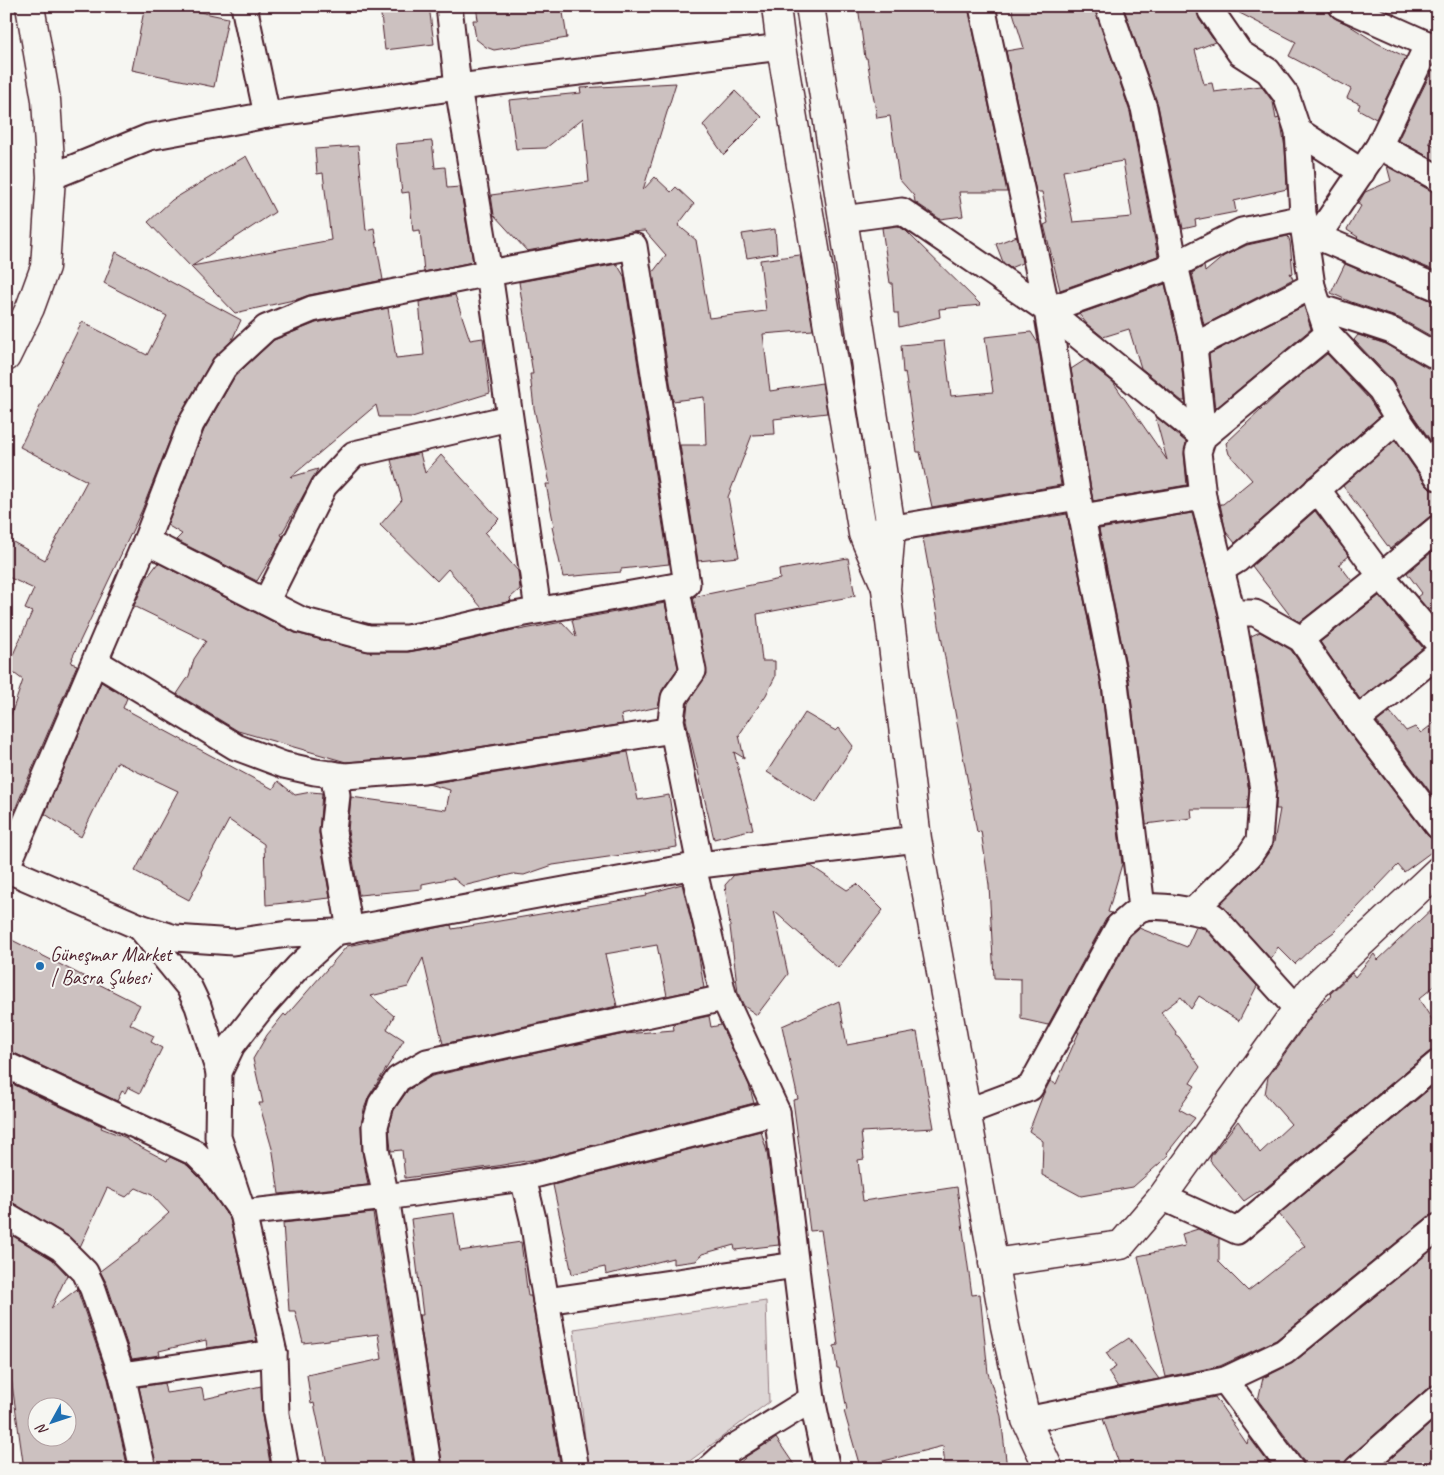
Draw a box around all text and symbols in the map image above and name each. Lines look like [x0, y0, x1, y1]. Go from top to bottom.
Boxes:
place label: Güneşmar Market | Basra Şubesi [50, 942, 174, 990]
marker: Güneşmar Market | Basra Şubesi [34, 960, 46, 972]
north arrow [28, 1398, 78, 1448]
text: N [32, 1419, 52, 1439]

